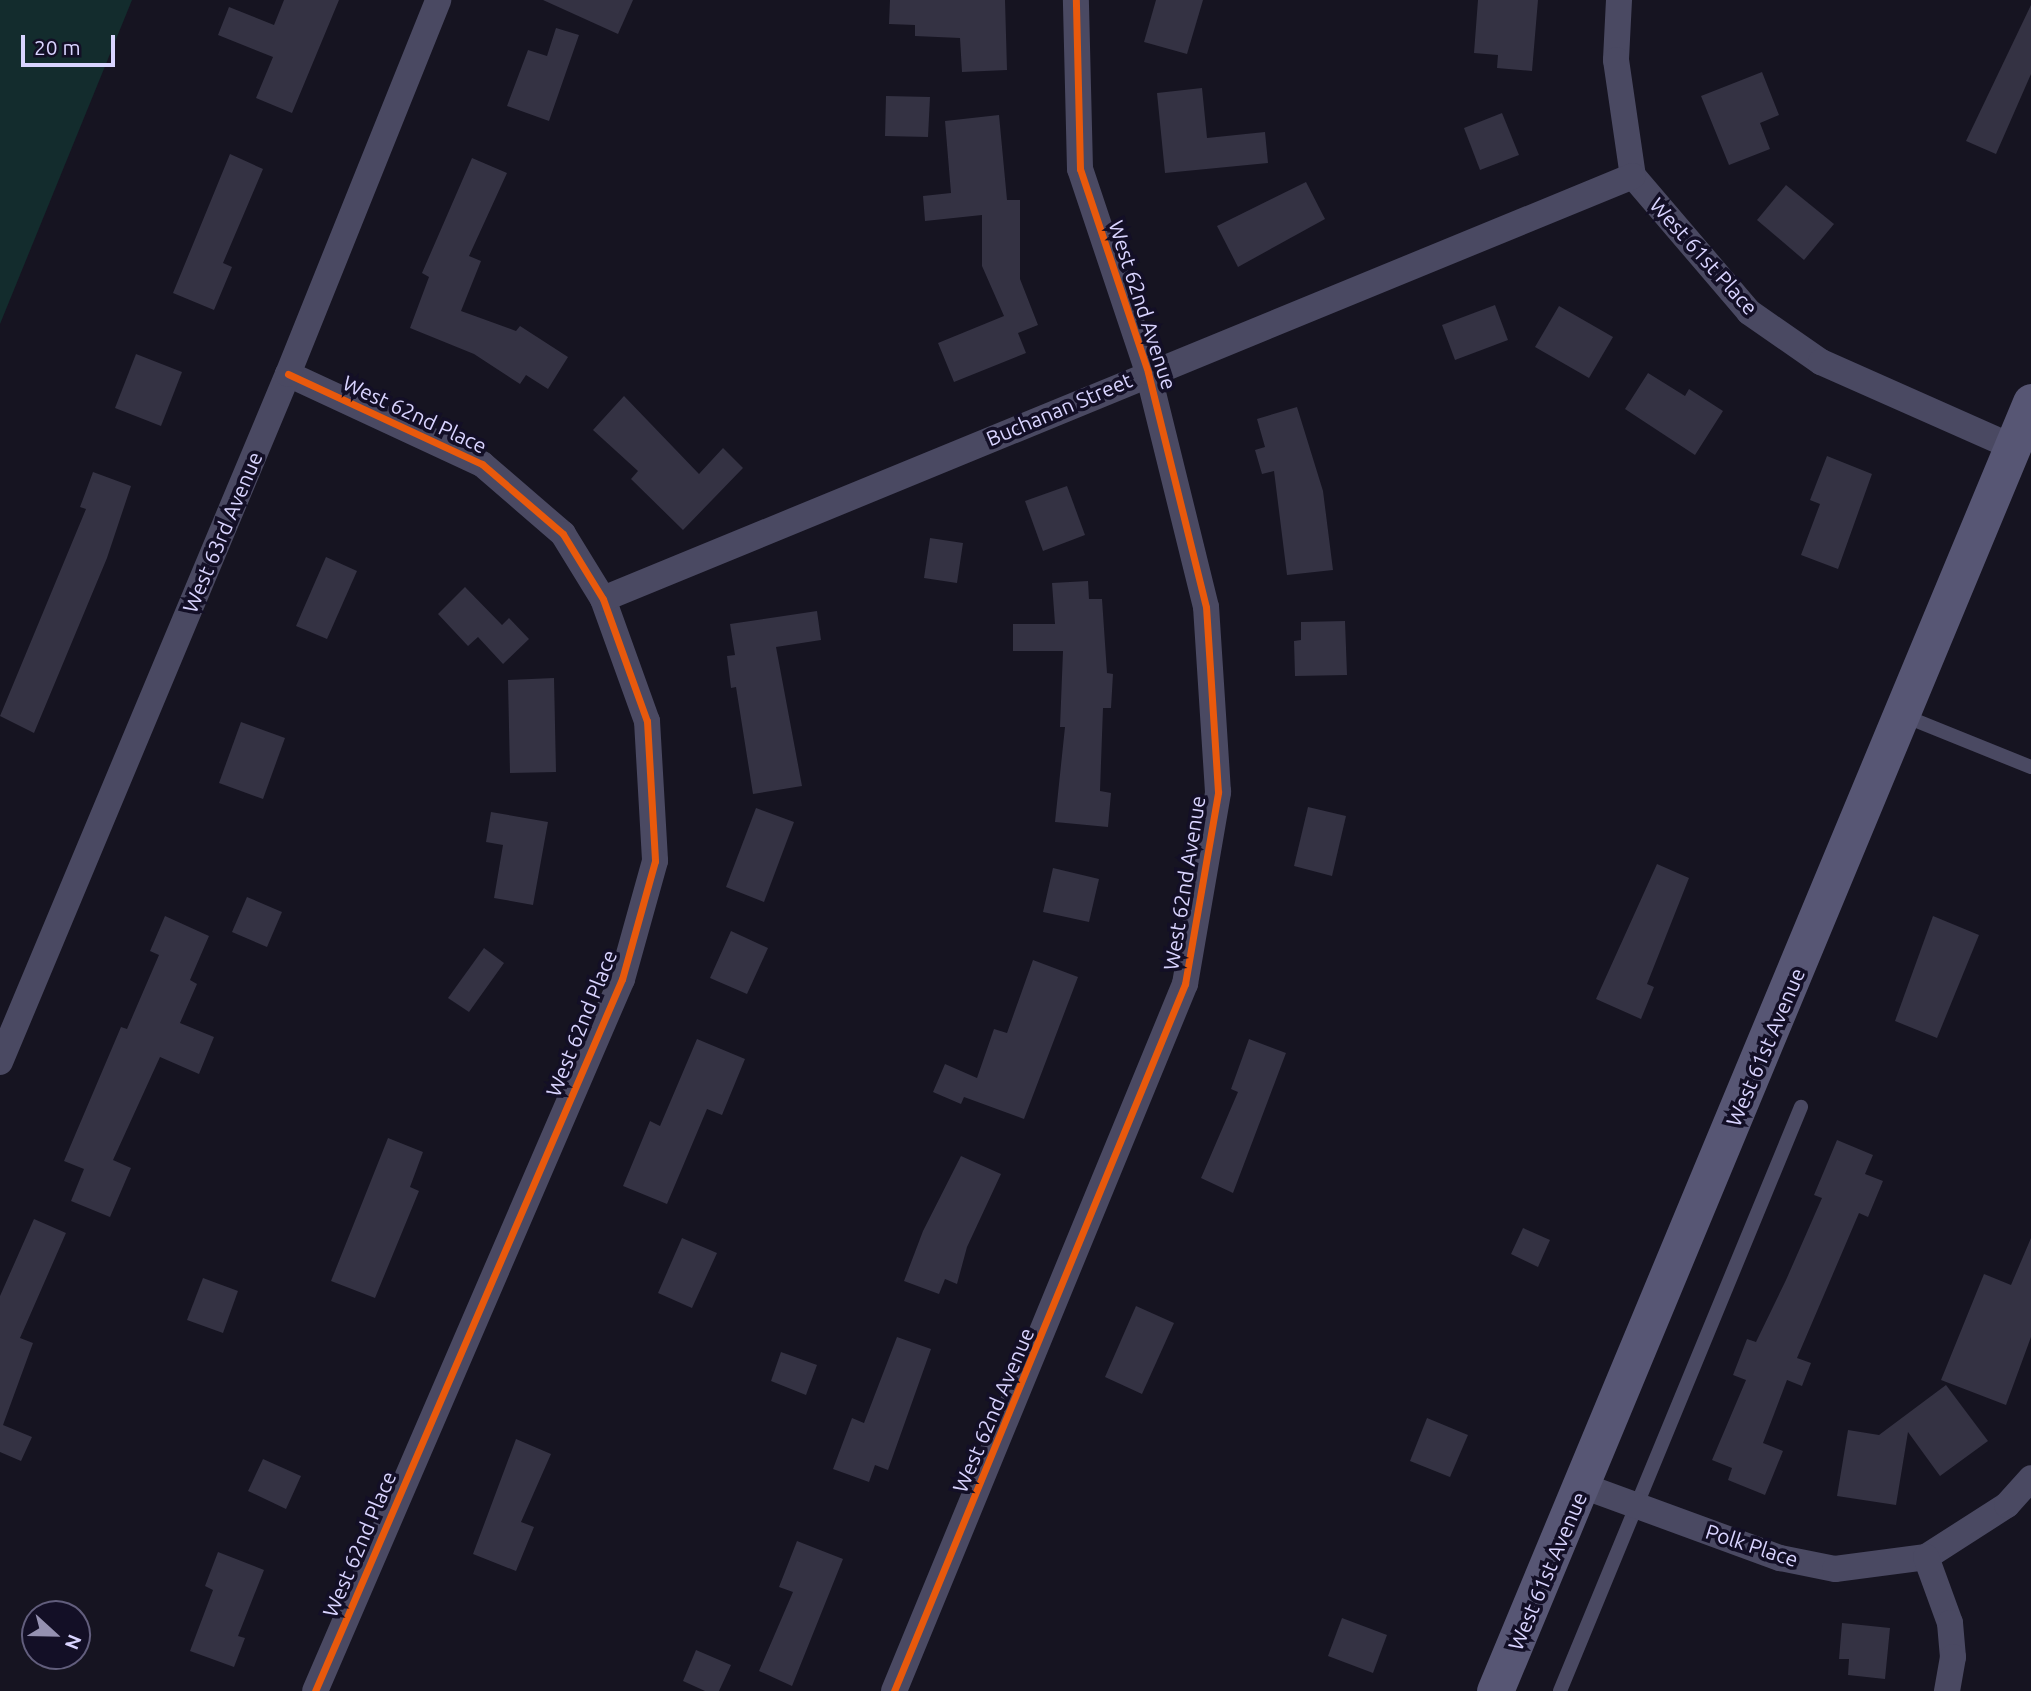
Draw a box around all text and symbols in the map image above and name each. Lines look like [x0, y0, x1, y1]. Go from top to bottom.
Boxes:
scale bar [24, 21, 119, 65]
text: 20 m [34, 35, 81, 59]
street label: West 61st Place [1645, 192, 1763, 320]
street label: West 62nd Avenue [1104, 217, 1182, 393]
street label: Buchanan Street [982, 367, 1136, 451]
street label: West 62nd Place [339, 370, 491, 458]
street label: West 63rd Avenue [177, 448, 267, 616]
street label: West 62nd Avenue [1158, 794, 1210, 972]
street label: West 62nd Place [540, 946, 622, 1100]
street label: West 61st Avenue [1720, 964, 1810, 1130]
street label: West 62nd Avenue [947, 1324, 1039, 1496]
street label: West 62nd Place [317, 1467, 401, 1621]
street label: West 61st Avenue [1502, 1488, 1592, 1654]
street label: Polk Place [1703, 1518, 1801, 1572]
north arrow [21, 1600, 91, 1670]
text: N [61, 1631, 86, 1653]

